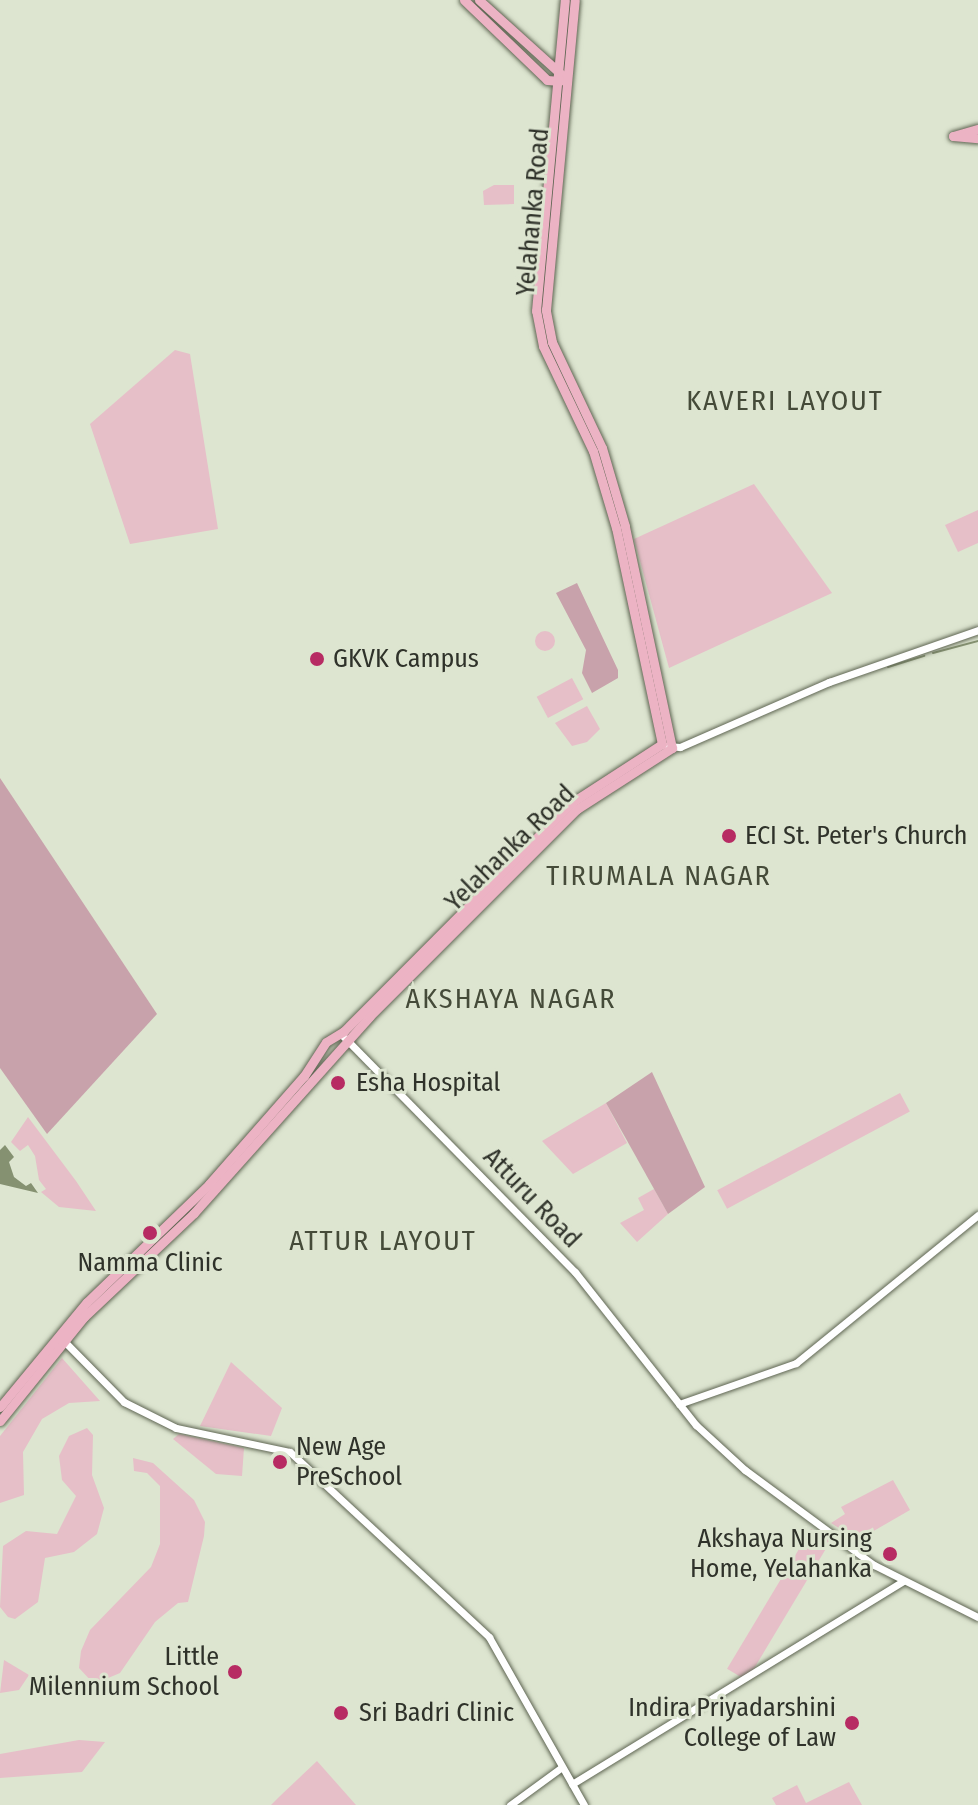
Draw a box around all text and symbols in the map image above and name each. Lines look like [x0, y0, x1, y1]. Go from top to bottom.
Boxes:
street label: Yelahanka Road [510, 127, 556, 297]
district label: KAVERI LAYOUT [686, 384, 884, 418]
place label: GKVK Campus [333, 643, 479, 675]
marker: GKVK Campus [308, 650, 326, 668]
street label: Yelahanka Road [439, 778, 581, 918]
place label: ECI St. Peter's Church [745, 820, 968, 852]
marker: ECI St. Peter's Church [720, 827, 738, 845]
district label: TIRUMALA NAGAR [546, 859, 772, 893]
district label: AKSHAYA NAGAR [406, 982, 616, 1016]
place label: Esha Hospital [356, 1067, 500, 1099]
marker: Esha Hospital [327, 1072, 349, 1094]
street label: Atturu Road [477, 1142, 587, 1254]
marker: Namma Clinic [139, 1222, 161, 1244]
district label: ATTUR LAYOUT [289, 1224, 477, 1258]
place label: Namma Clinic [77, 1247, 223, 1279]
place label: New Age PreSchool [296, 1431, 402, 1492]
marker: New Age PreSchool [271, 1453, 289, 1471]
place label: Akshaya Nursing Home, Yelahanka [690, 1523, 872, 1584]
marker: Akshaya Nursing Home, Yelahanka [879, 1543, 901, 1565]
place label: Little Milennium School [29, 1641, 219, 1702]
marker: Little Milennium School [226, 1663, 244, 1681]
place label: Indira Priyadarshini College of Law [628, 1692, 836, 1754]
place label: Sri Badri Clinic [359, 1697, 514, 1729]
marker: Sri Badri Clinic [330, 1702, 352, 1724]
marker: Indira Priyadarshini College of Law [843, 1714, 861, 1732]

